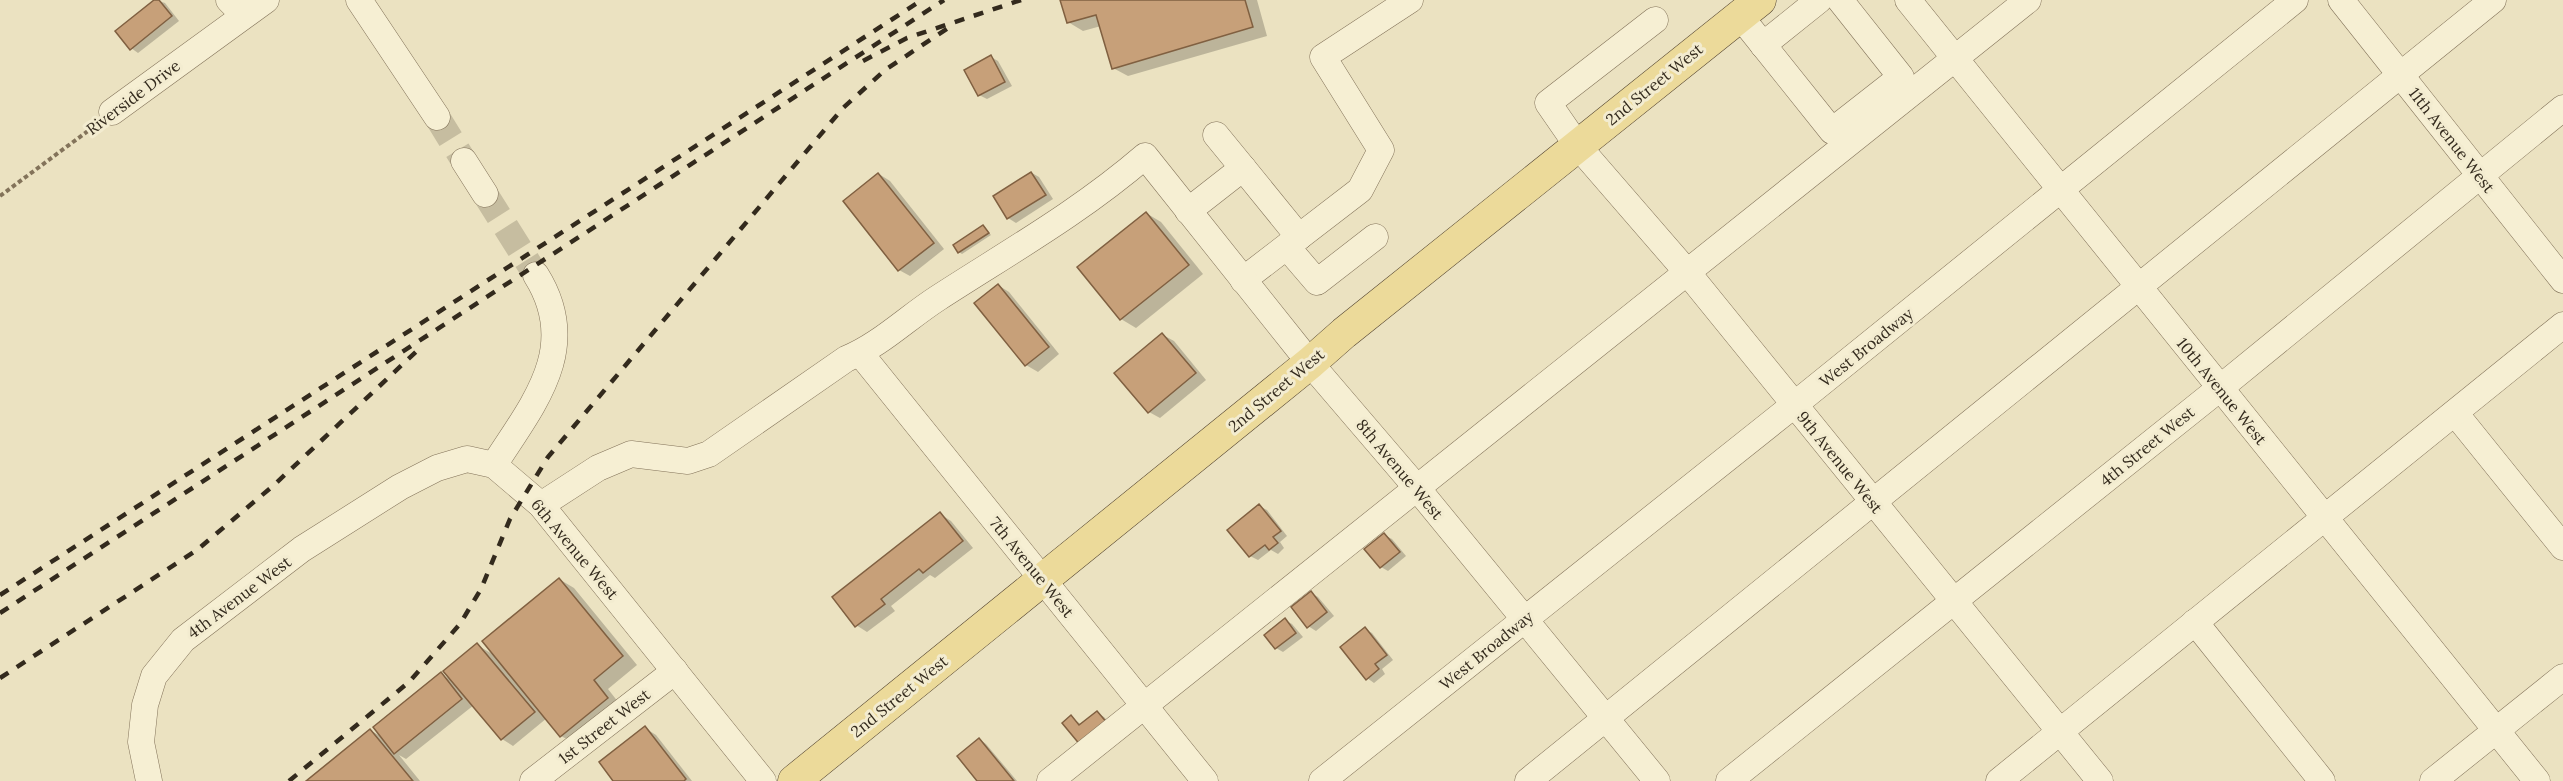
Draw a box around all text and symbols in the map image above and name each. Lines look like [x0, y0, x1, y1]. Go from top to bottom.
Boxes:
street label: 2nd Street West [1601, 38, 1707, 129]
street label: Riverside Drive [82, 55, 184, 139]
street label: 11th Avenue West [2405, 84, 2500, 197]
street label: West Broadway [1815, 303, 1917, 391]
street label: 10th Avenue West [2173, 333, 2272, 449]
street label: 2nd Street West [1224, 344, 1329, 436]
street label: 4th Street West [2096, 401, 2199, 490]
street label: 9th Avenue West [1793, 407, 1888, 518]
street label: 8th Avenue West [1352, 415, 1448, 524]
street label: 6th Avenue West [527, 495, 623, 604]
street label: 7th Avenue West [985, 513, 1079, 622]
street label: 4th Avenue West [183, 551, 295, 643]
street label: West Broadway [1435, 606, 1537, 694]
street label: 2nd Street West [846, 650, 952, 741]
street label: 1st Street West [554, 684, 654, 768]

